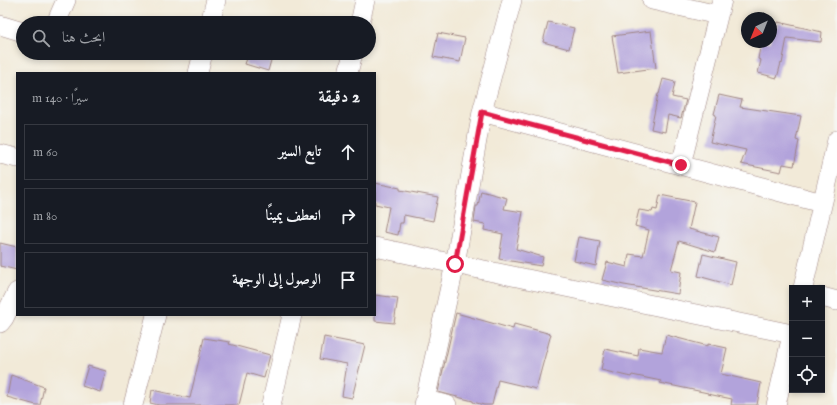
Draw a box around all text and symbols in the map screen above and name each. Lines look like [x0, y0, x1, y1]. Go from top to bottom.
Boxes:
north arrow [741, 12, 777, 48]
search box [16, 16, 376, 60]
icon: search [30, 27, 52, 49]
text: ابحث هنا [62, 28, 105, 47]
text: 2 دقيقة [319, 87, 360, 108]
text: سيرًا · 140 m [32, 90, 88, 107]
icon: ahead [337, 141, 359, 163]
text: تابع السير [279, 142, 321, 161]
text: 60 m [33, 144, 58, 161]
route end [672, 156, 690, 174]
icon: right [337, 205, 359, 227]
text: انعطف يمينًا [265, 206, 321, 225]
text: 80 m [33, 208, 57, 225]
route start [446, 255, 464, 273]
icon: arrive [337, 269, 359, 291]
text: الوصول إلى الوجهة [232, 270, 321, 289]
map controls [789, 285, 825, 393]
button: + [789, 285, 825, 321]
button: − [789, 321, 825, 357]
button: locate [789, 357, 825, 393]

